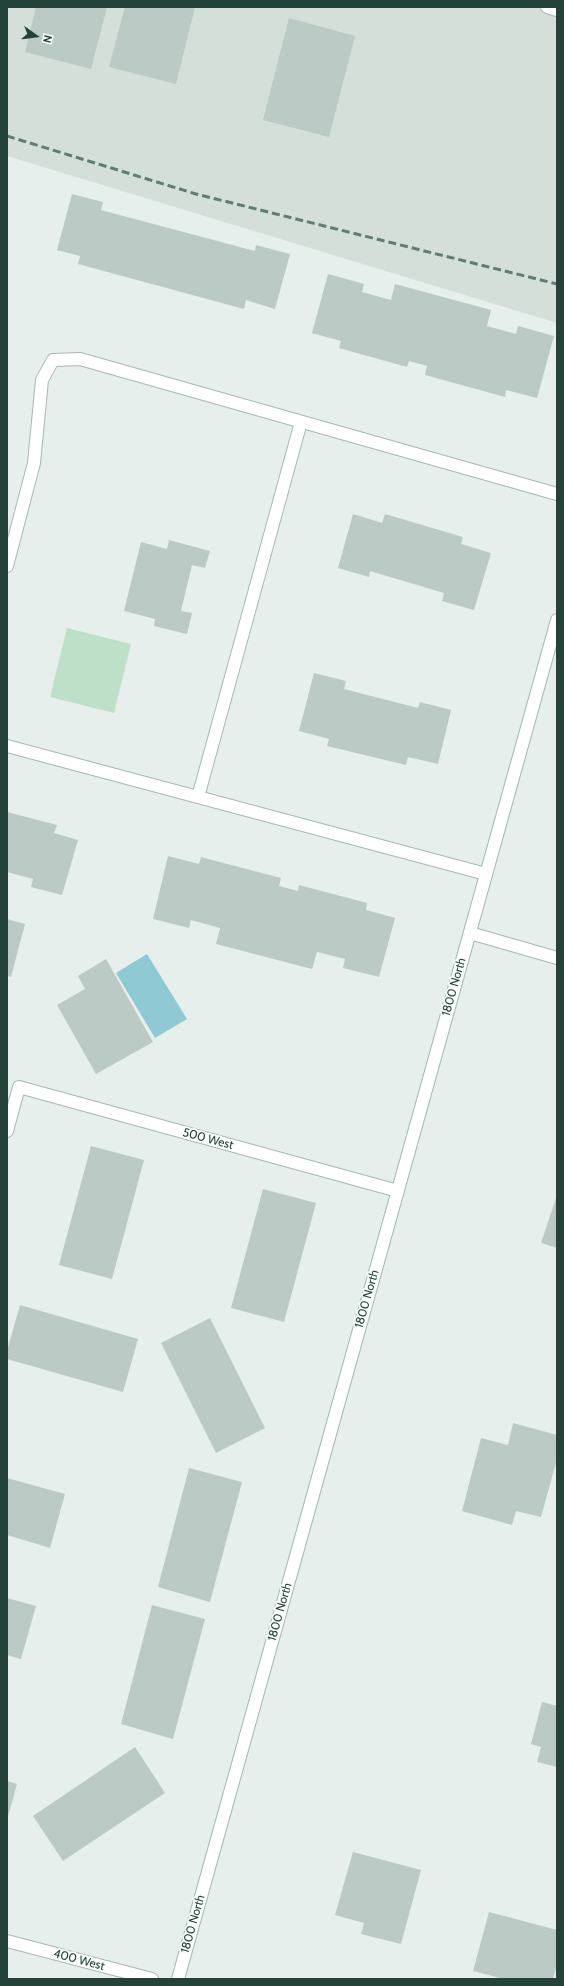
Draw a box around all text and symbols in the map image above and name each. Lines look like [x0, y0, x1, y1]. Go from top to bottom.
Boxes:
north arrow [16, 16, 56, 56]
text: N [40, 33, 55, 44]
street label: 1800 North [439, 956, 469, 1018]
street label: 500 West [181, 1125, 235, 1153]
street label: 1800 North [352, 1268, 382, 1330]
street label: 1800 North [265, 1581, 295, 1643]
street label: 1800 North [178, 1893, 208, 1955]
street label: 400 West [52, 1946, 106, 1974]

